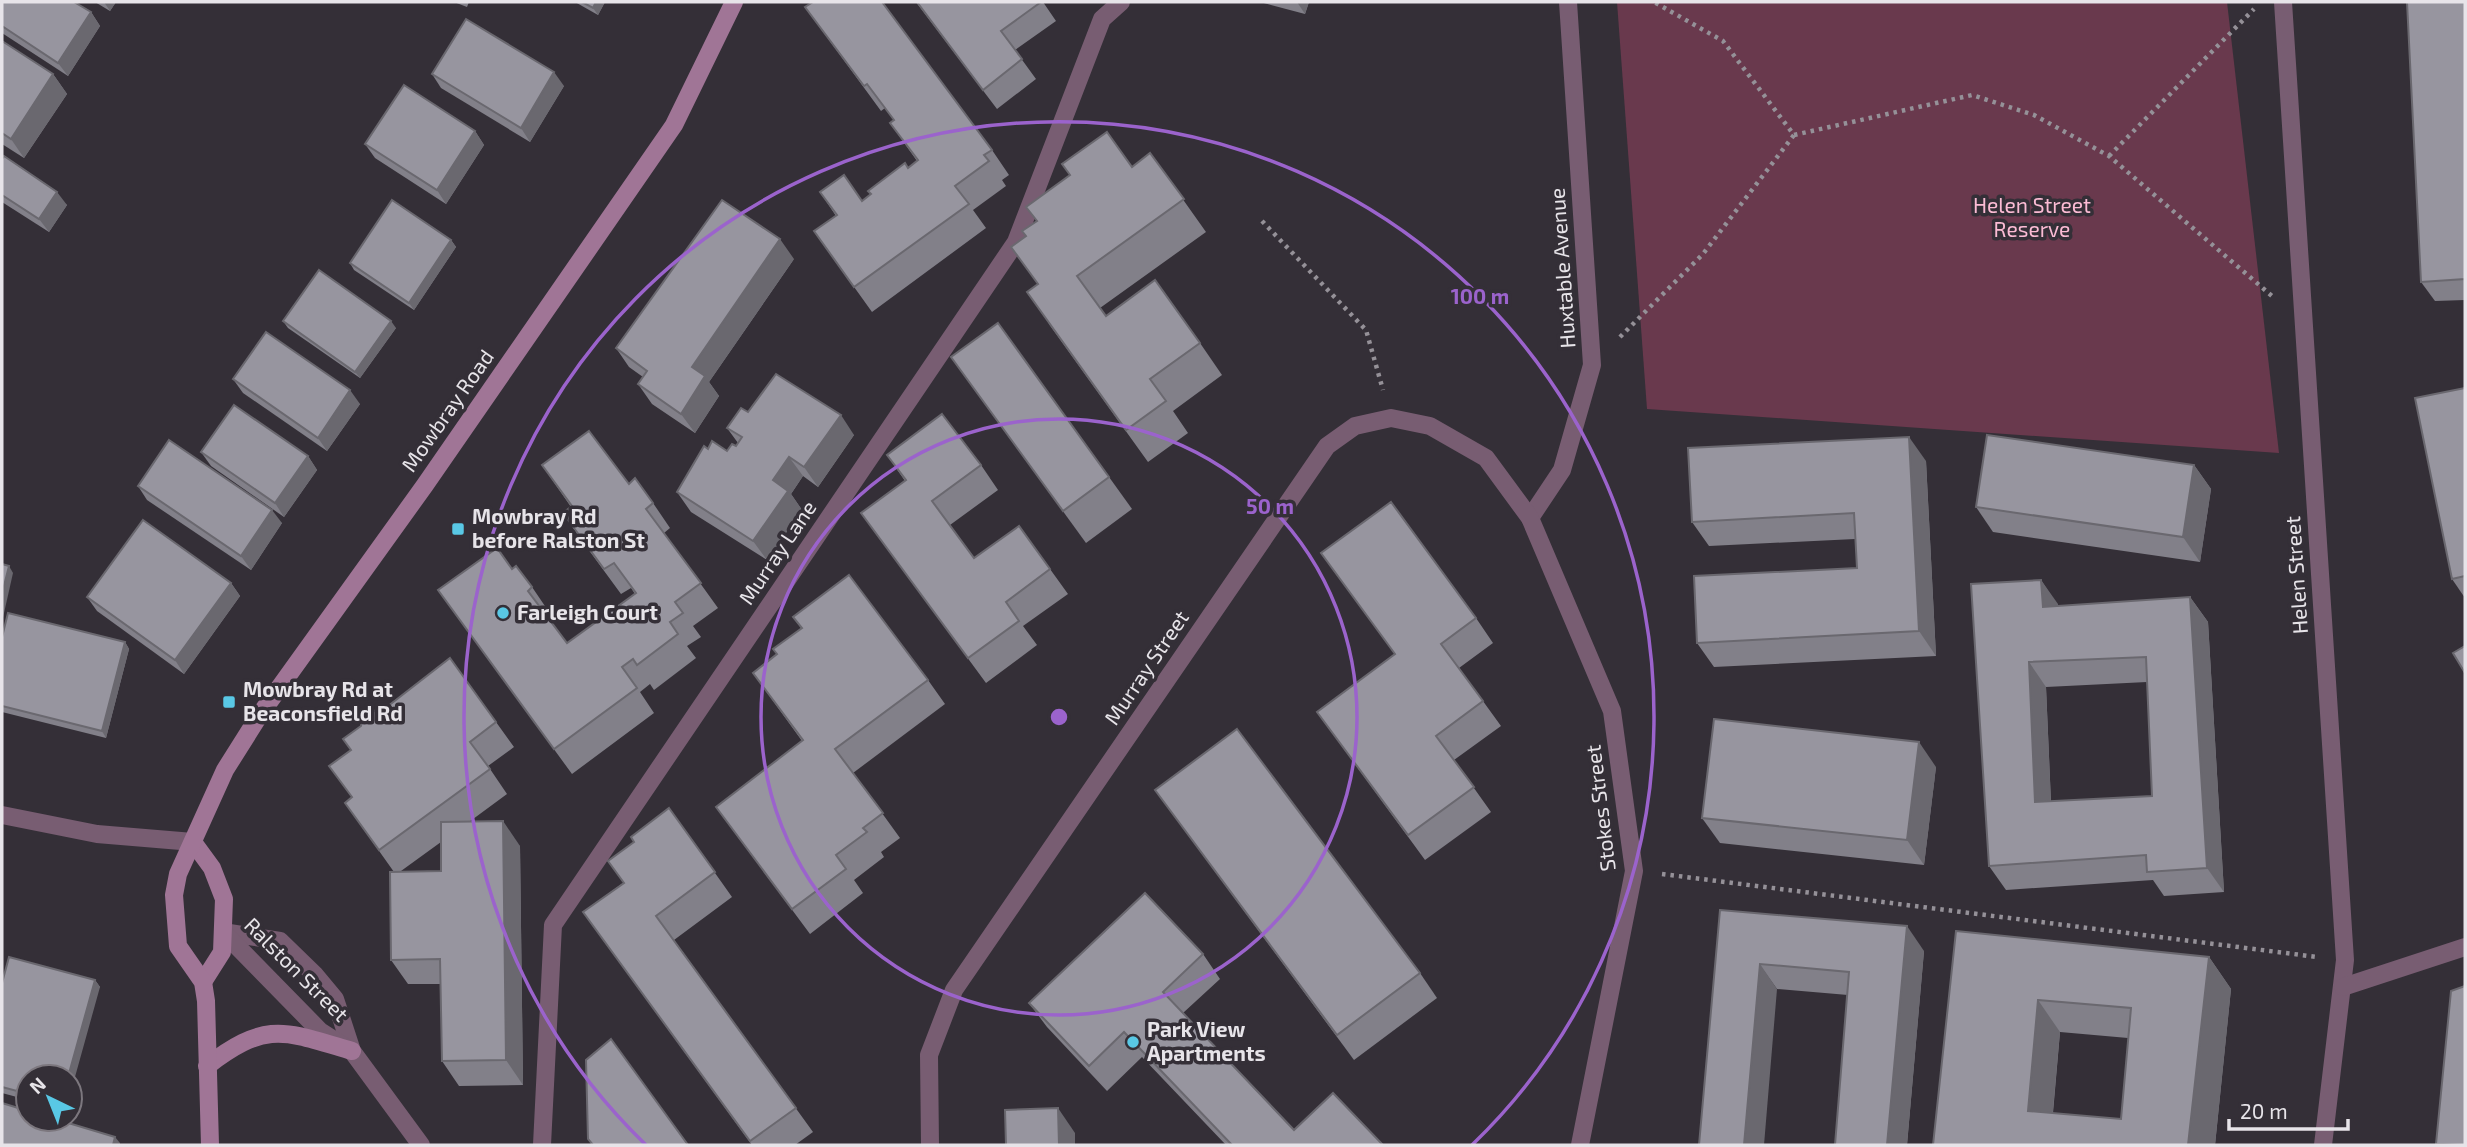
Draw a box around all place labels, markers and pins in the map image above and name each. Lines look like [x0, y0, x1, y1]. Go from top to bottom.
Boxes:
place label: Mowbray Rd before Ralston St [472, 503, 645, 552]
marker: Mowbray Rd before Ralston St [450, 521, 466, 537]
place label: Farleigh Court [517, 599, 658, 624]
marker: Farleigh Court [495, 605, 511, 621]
place label: Mowbray Rd at Beaconsfield Rd [243, 676, 403, 725]
marker: Mowbray Rd at Beaconsfield Rd [221, 694, 237, 710]
centre of rings [1047, 705, 1071, 729]
place label: Park View Apartments [1147, 1016, 1266, 1065]
marker: Park View Apartments [1125, 1034, 1141, 1050]

